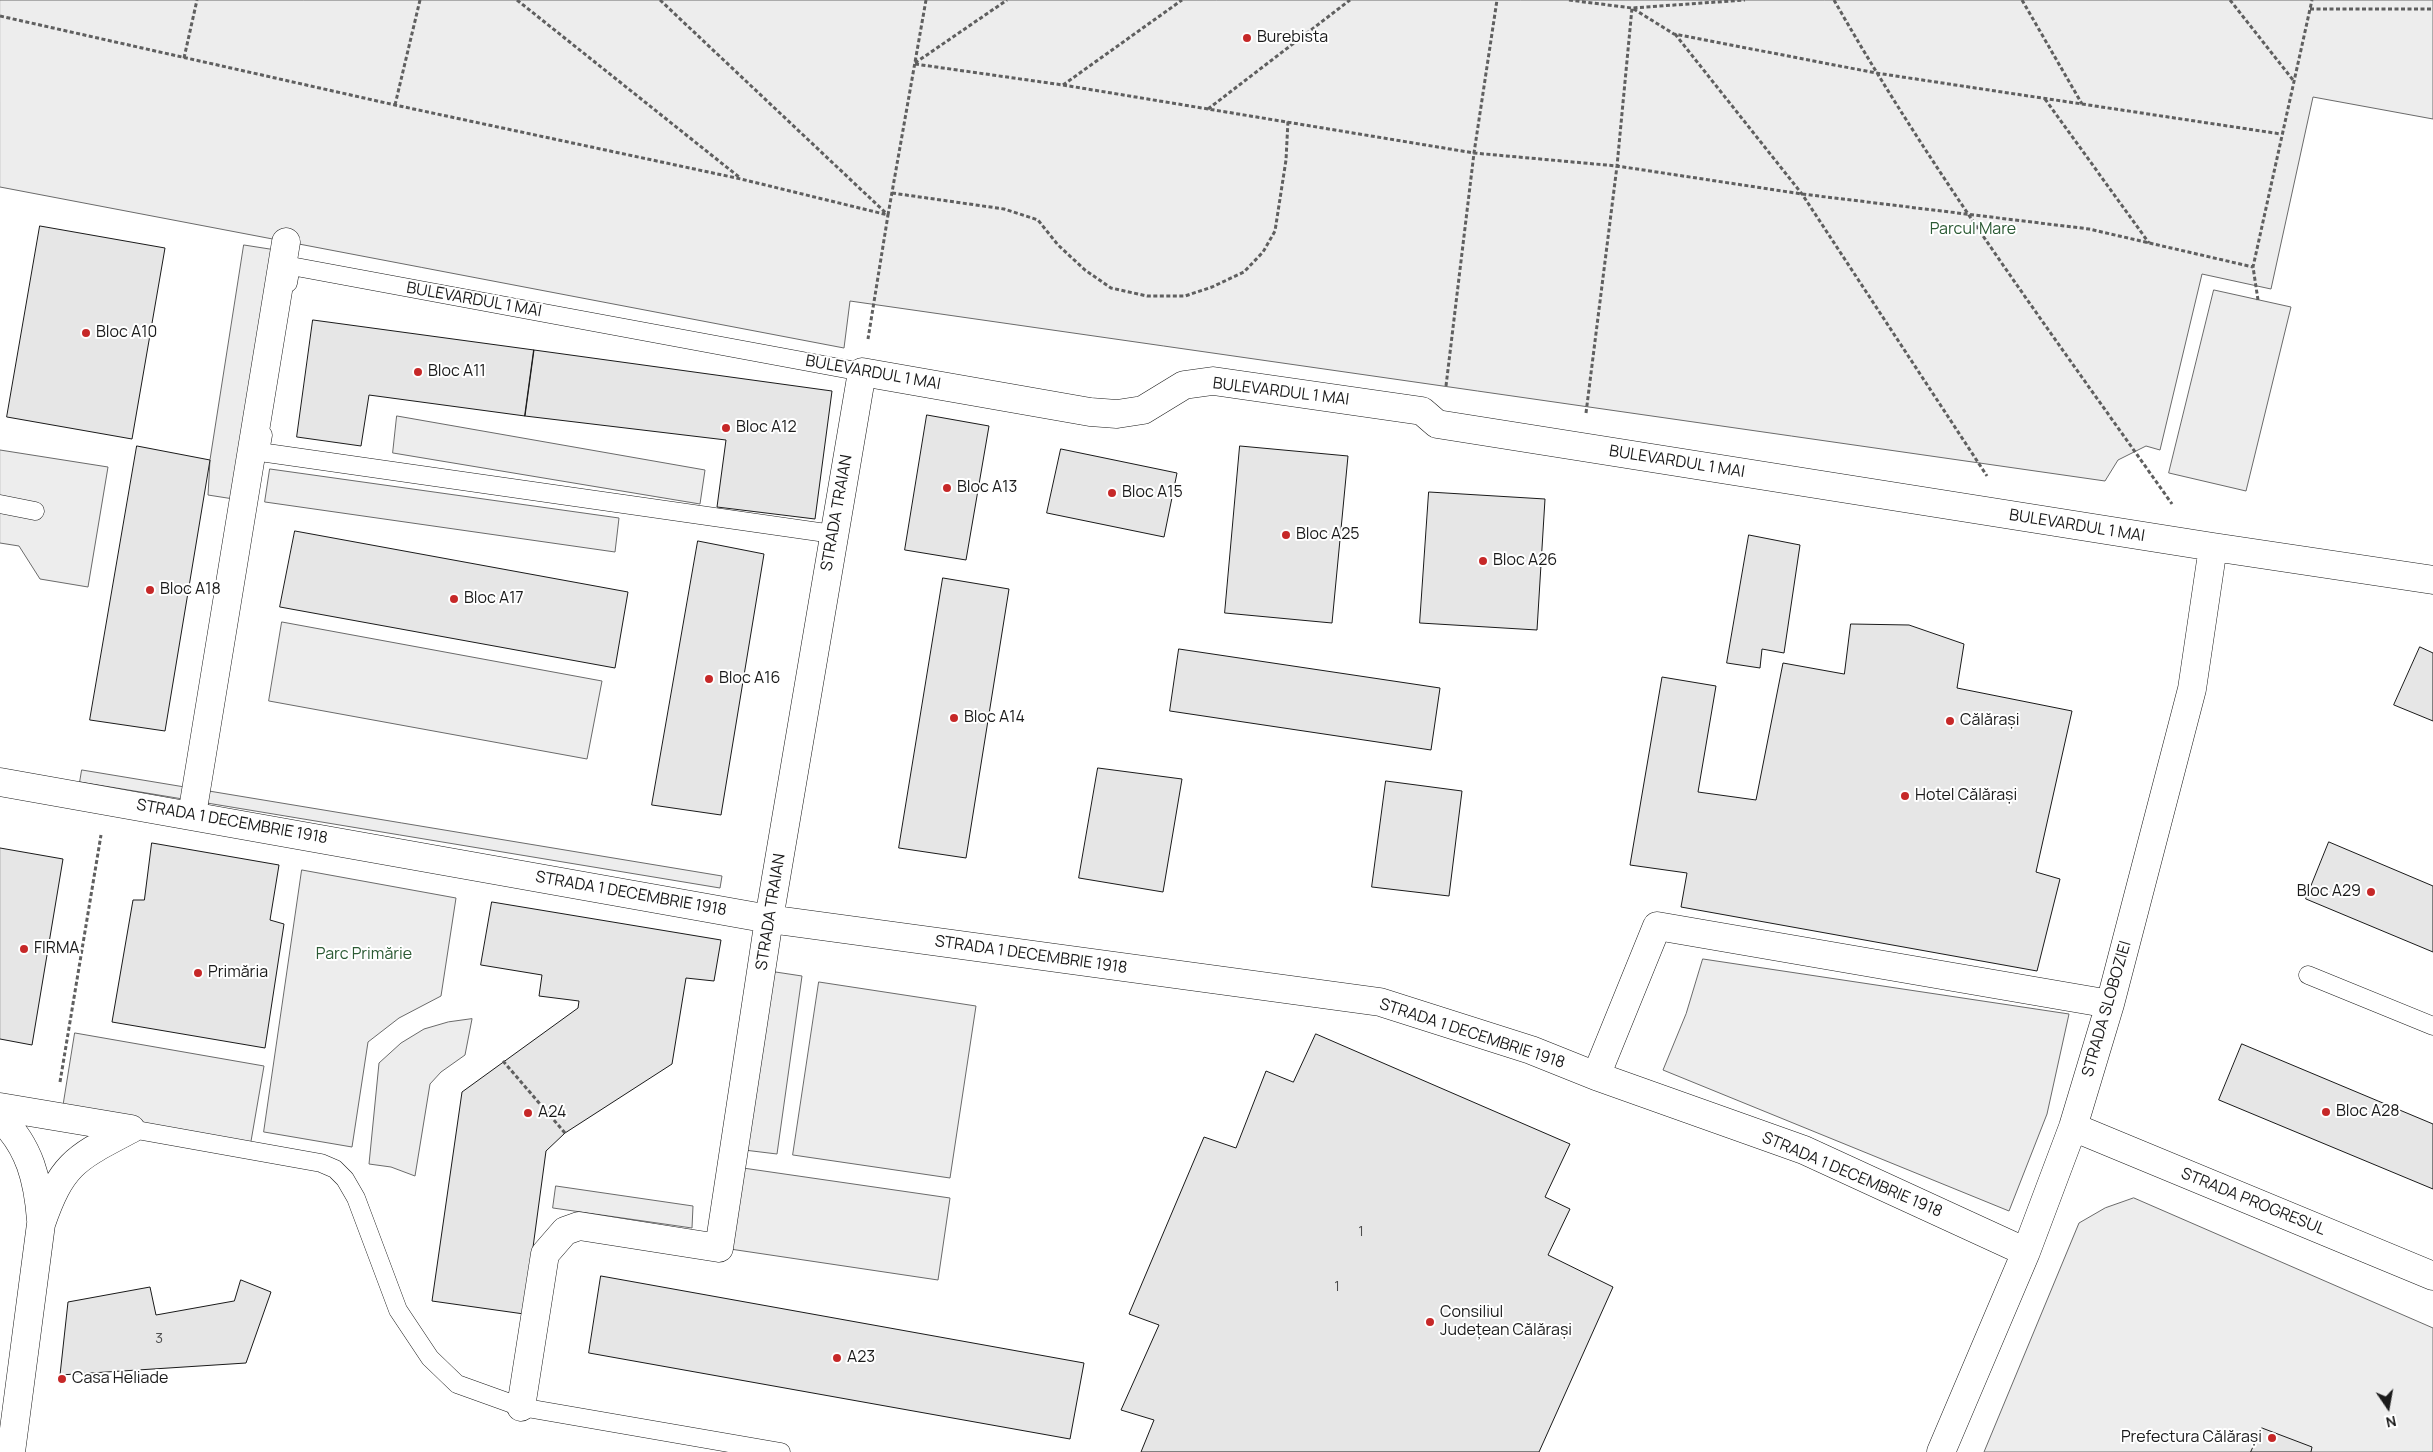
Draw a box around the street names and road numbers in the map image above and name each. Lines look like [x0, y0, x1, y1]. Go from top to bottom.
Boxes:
street label: BULEVARDUL 1 MAI [405, 279, 543, 321]
street label: BULEVARDUL 1 MAI [804, 352, 942, 394]
street label: BULEVARDUL 1 MAI [1212, 374, 1350, 410]
street label: BULEVARDUL 1 MAI [1608, 442, 1746, 482]
street label: STRADA TRAIAN [817, 453, 857, 573]
street label: BULEVARDUL 1 MAI [2008, 506, 2146, 546]
street label: STRADA 1 DECEMBRIE 1918 [135, 796, 329, 848]
street label: STRADA TRAIAN [752, 852, 790, 972]
street label: STRADA 1 DECEMBRIE 1918 [534, 868, 728, 920]
street label: STRADA 1 DECEMBRIE 1918 [934, 932, 1128, 978]
street label: STRADA SLOBOZIEI [2078, 939, 2136, 1079]
street label: STRADA 1 DECEMBRIE 1918 [1377, 995, 1567, 1073]
street label: STRADA 1 DECEMBRIE 1918 [1759, 1128, 1945, 1222]
street label: STRADA PROGRESUL [2178, 1164, 2328, 1240]

